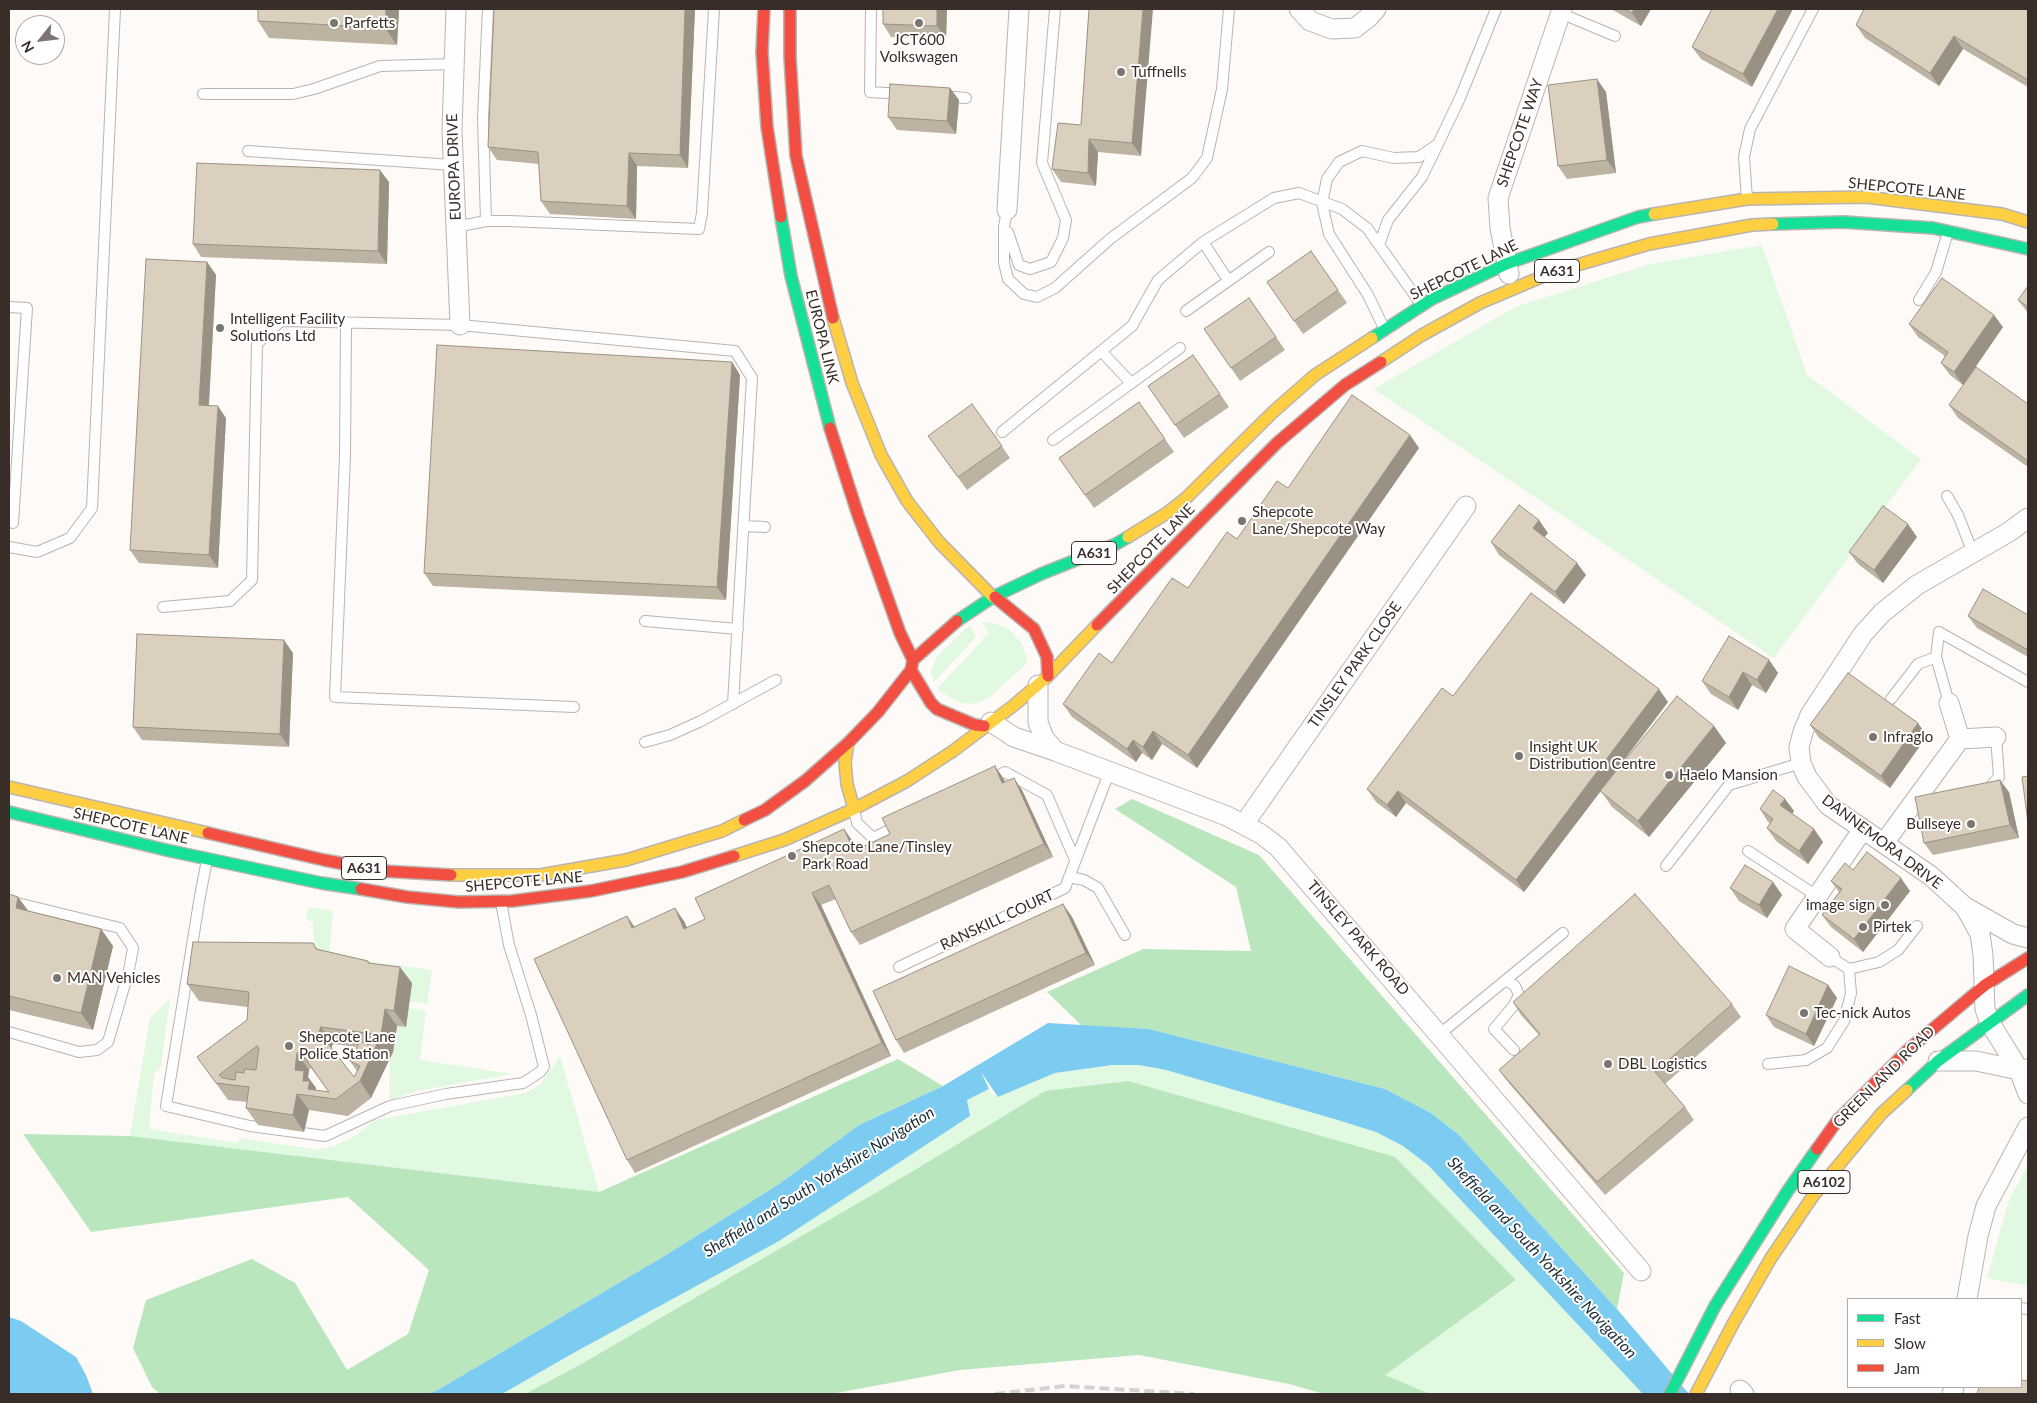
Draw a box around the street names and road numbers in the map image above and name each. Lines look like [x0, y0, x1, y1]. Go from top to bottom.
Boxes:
street label: SHEPCOTE WAY [1493, 77, 1547, 189]
street label: EUROPA DRIVE [443, 113, 465, 221]
street label: SHEPCOTE LANE [1847, 174, 1967, 204]
street label: SHEPCOTE LANE [1407, 236, 1521, 304]
road number: A631 [1534, 260, 1580, 282]
street label: EUROPA LINK [802, 288, 842, 386]
street label: SHEPCOTE LANE [1104, 500, 1198, 598]
road number: A631 [1072, 542, 1116, 564]
street label: TINSLEY PARK CLOSE [1305, 598, 1405, 732]
street label: DANNEMORA DRIVE [1818, 791, 1946, 893]
street label: SHEPCOTE LANE [72, 804, 190, 848]
road number: A631 [342, 856, 386, 880]
street label: SHEPCOTE LANE [464, 868, 584, 896]
street label: TINSLEY PARK ROAD [1303, 877, 1413, 999]
street label: RANSKILL COURT [937, 886, 1057, 954]
street label: GREENLAND ROAD [1829, 1022, 1939, 1132]
road number: A6102 [1798, 1170, 1850, 1194]

